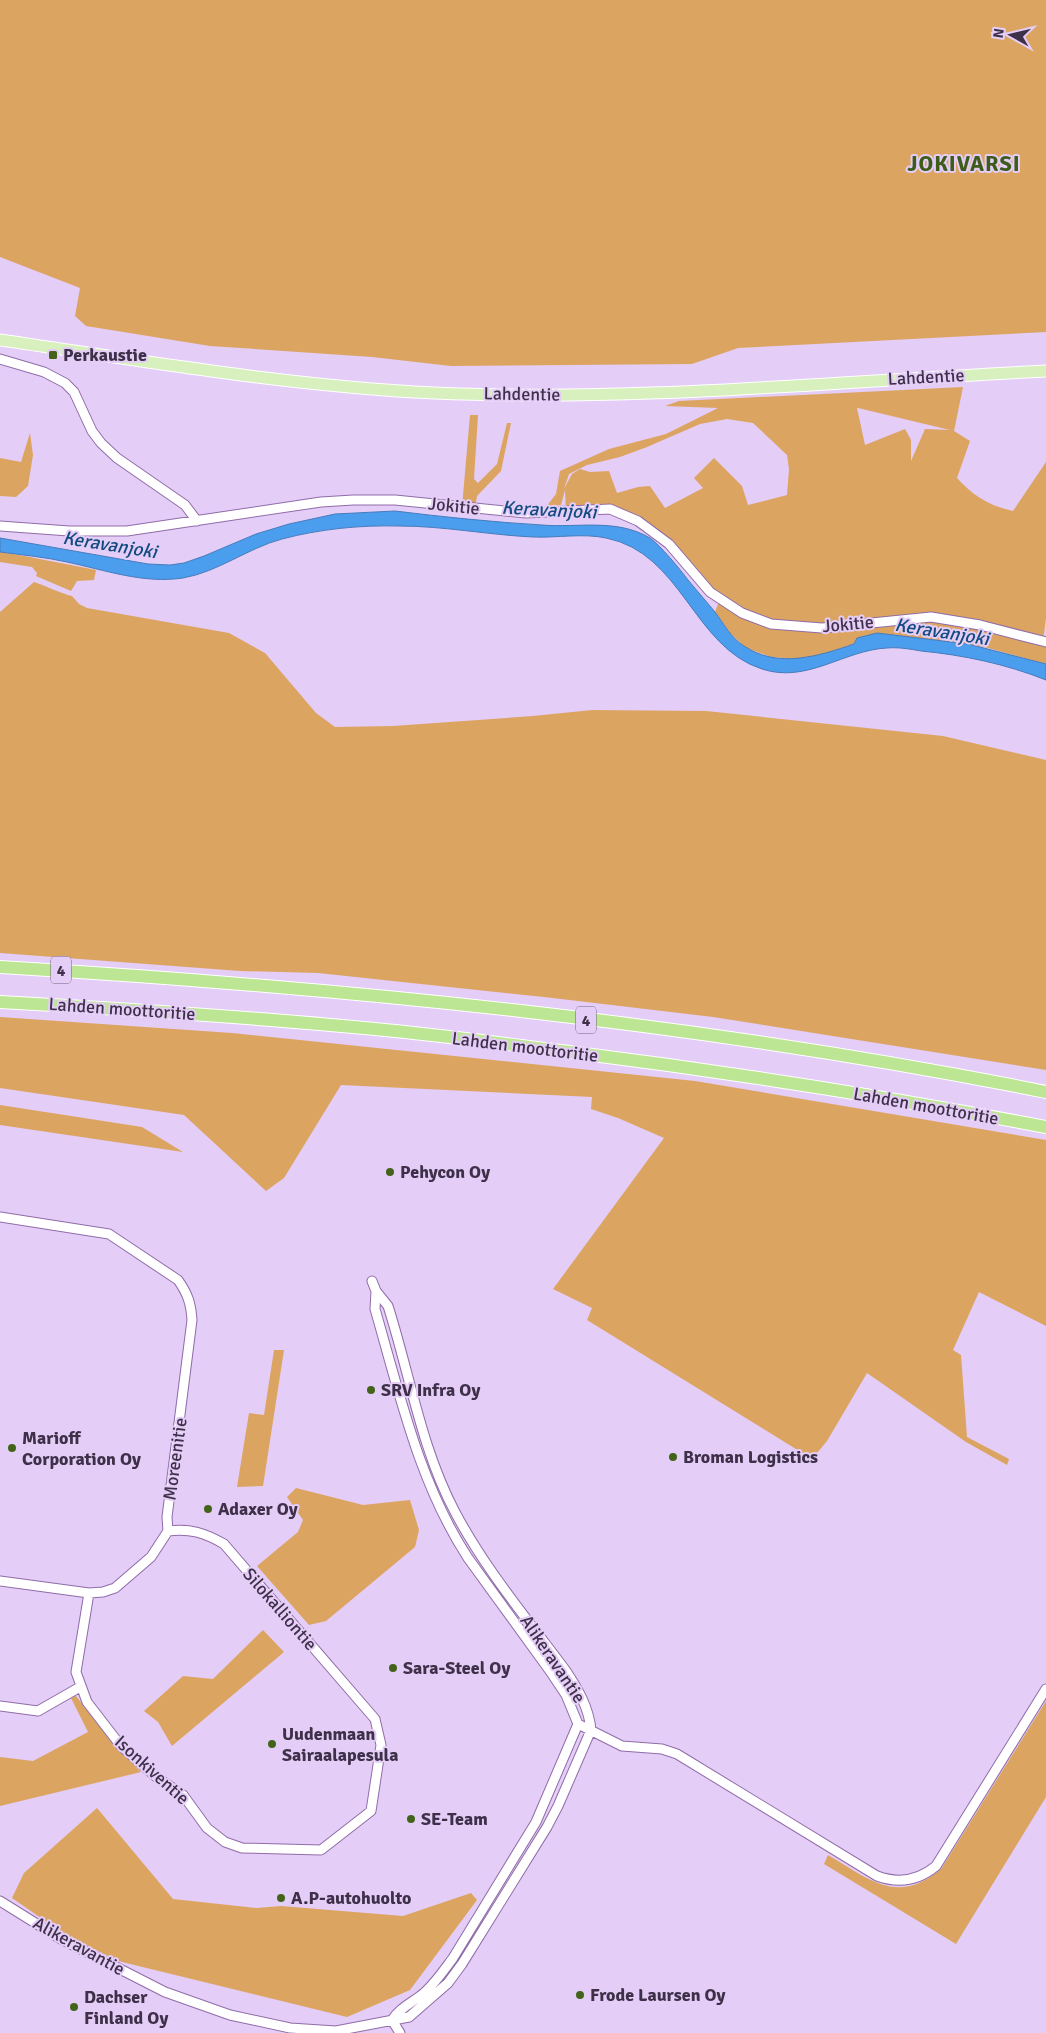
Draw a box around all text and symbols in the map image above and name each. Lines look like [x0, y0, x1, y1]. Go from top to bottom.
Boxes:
north arrow [986, 10, 1036, 60]
text: N [990, 27, 1008, 39]
district label: JOKIVARSI [907, 150, 1021, 177]
place label: Perkaustie [63, 344, 147, 366]
marker: Perkaustie [47, 349, 59, 361]
street label: Lahdentie [887, 364, 965, 390]
street label: Lahdentie [483, 382, 561, 406]
street label: Jokitie [427, 492, 481, 520]
water label: Keravanjoki [501, 496, 599, 525]
water label: Keravanjoki [61, 526, 160, 565]
street label: Jokitie [821, 611, 875, 637]
water label: Keravanjoki [893, 613, 992, 652]
road number: 4 [51, 956, 71, 984]
street label: Lahden moottoritie [48, 993, 196, 1025]
road number: 4 [576, 1006, 596, 1034]
street label: Lahden moottoritie [451, 1027, 599, 1067]
street label: Lahden moottoritie [852, 1082, 1000, 1130]
place label: Pehycon Oy [400, 1161, 490, 1183]
marker: Pehycon Oy [384, 1166, 396, 1178]
place label: SRV Infra Oy [381, 1379, 480, 1401]
marker: SRV Infra Oy [365, 1384, 377, 1396]
street label: Moreenitie [158, 1416, 192, 1502]
place label: Marioff Corporation Oy [22, 1427, 141, 1470]
marker: Marioff Corporation Oy [6, 1442, 18, 1454]
place label: Broman Logistics [683, 1446, 818, 1468]
marker: Broman Logistics [667, 1451, 679, 1463]
place label: Adaxer Oy [218, 1498, 298, 1520]
marker: Adaxer Oy [202, 1503, 214, 1515]
street label: Silokalliontie [238, 1563, 322, 1655]
street label: Alikeravantie [516, 1611, 590, 1707]
place label: Sara-Steel Oy [403, 1657, 510, 1679]
marker: Sara-Steel Oy [387, 1662, 399, 1674]
place label: Uudenmaan Sairaalapesula [282, 1723, 398, 1766]
street label: Isonkiventie [110, 1731, 194, 1809]
marker: Uudenmaan Sairaalapesula [266, 1738, 278, 1750]
place label: SE-Team [421, 1808, 488, 1830]
marker: SE-Team [405, 1813, 417, 1825]
place label: A.P-autohuolto [291, 1887, 411, 1909]
marker: A.P-autohuolto [275, 1892, 287, 1904]
street label: Alikeravantie [29, 1912, 129, 1980]
place label: Frode Laursen Oy [590, 1984, 726, 2006]
place label: Dachser Finland Oy [84, 1986, 168, 2029]
marker: Frode Laursen Oy [574, 1989, 586, 2001]
marker: Dachser Finland Oy [68, 2001, 80, 2013]

